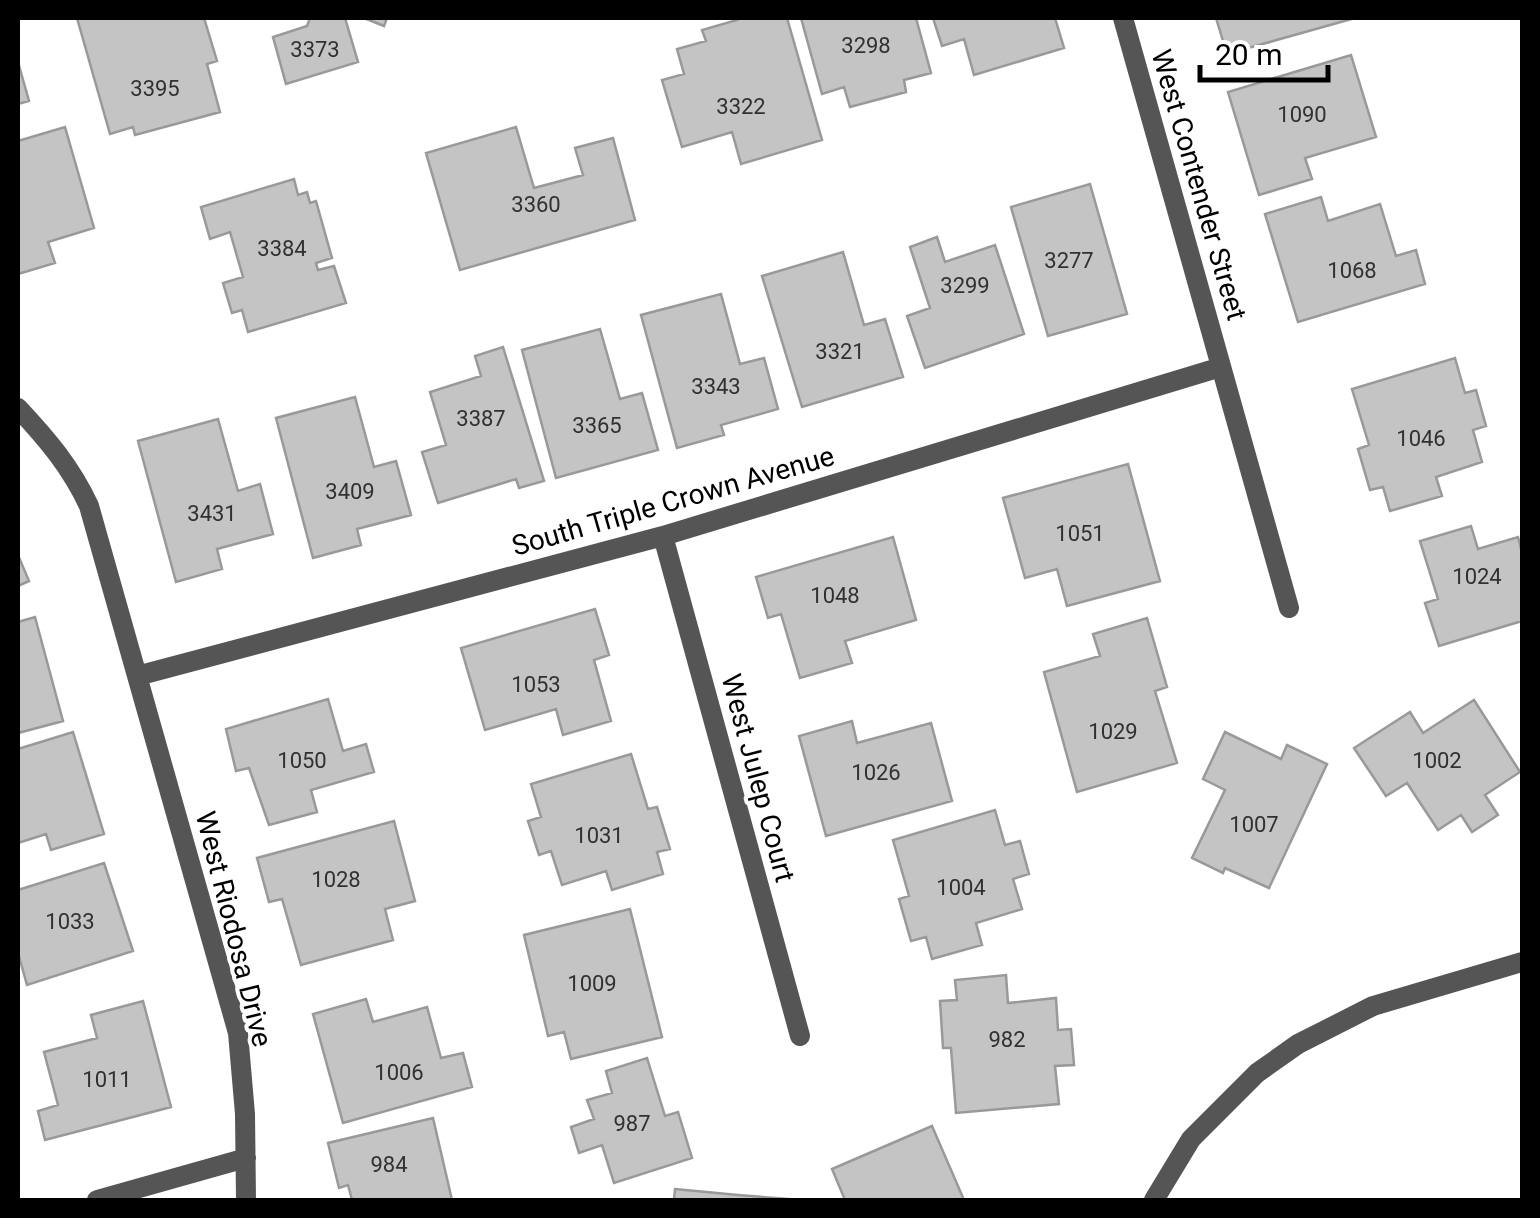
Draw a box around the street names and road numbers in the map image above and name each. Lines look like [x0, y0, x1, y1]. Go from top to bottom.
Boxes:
street label: West Contender Street [1145, 46, 1253, 324]
street label: South Triple Crown Avenue [508, 439, 838, 563]
street label: West Julep Court [714, 670, 802, 886]
street label: West Riodosa Drive [189, 808, 279, 1050]

